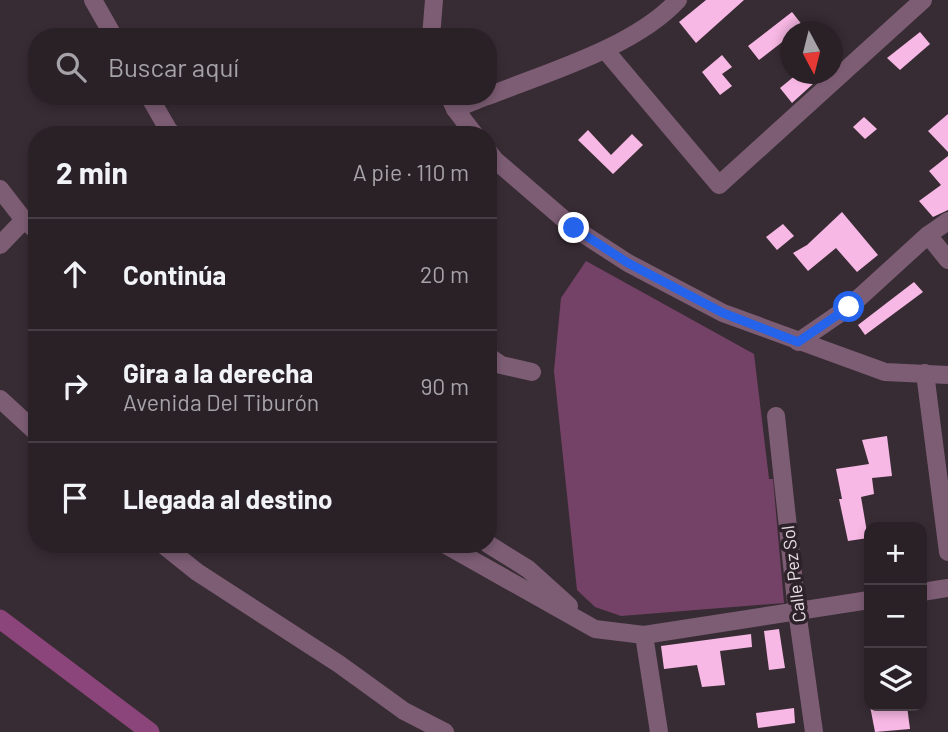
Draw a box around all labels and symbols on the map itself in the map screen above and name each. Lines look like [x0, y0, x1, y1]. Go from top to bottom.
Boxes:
north arrow [780, 21, 843, 84]
route end [558, 212, 589, 243]
route start [833, 291, 864, 322]
street label: Calle Pez Sol [776, 524, 810, 624]

